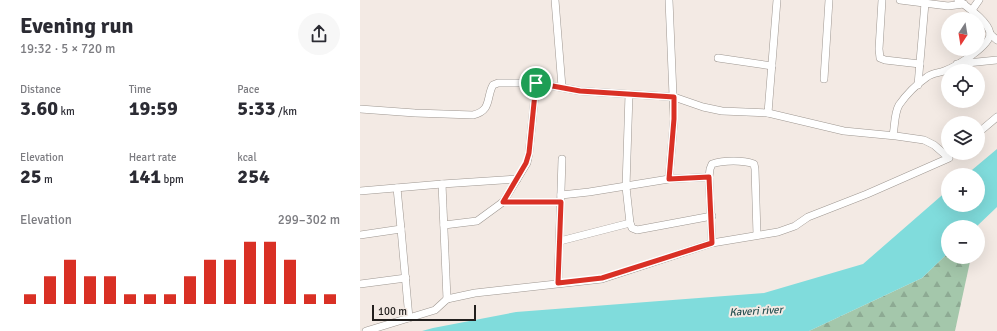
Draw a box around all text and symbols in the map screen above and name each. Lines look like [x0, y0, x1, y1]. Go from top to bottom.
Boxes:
text: Evening run [20, 12, 134, 39]
north arrow [941, 12, 985, 56]
map controls [941, 12, 985, 264]
button: share [298, 13, 340, 55]
text: 19:32 · 5 × 720 m [20, 41, 115, 57]
button: locate [941, 64, 985, 108]
pin [519, 66, 553, 100]
icon: arrive [525, 72, 547, 94]
text: Distance [20, 83, 61, 96]
text: Time [129, 83, 151, 96]
text: Pace [237, 83, 260, 96]
text: 3.60 [20, 96, 58, 121]
text: 19:59 [129, 96, 178, 121]
text: 5:33 [237, 96, 276, 121]
text: km [58, 105, 75, 118]
text: /km [276, 105, 297, 118]
button: layers [941, 116, 985, 160]
text: Elevation [20, 151, 64, 164]
text: Heart rate [129, 151, 176, 164]
text: kcal [237, 151, 257, 164]
text: 25 [20, 164, 42, 189]
text: 141 [129, 164, 161, 189]
text: 254 [237, 164, 270, 189]
button: + [941, 168, 985, 212]
text: m [42, 173, 53, 186]
text: bpm [161, 173, 184, 186]
text: Elevation [20, 212, 72, 228]
text: 299–302 m [278, 212, 340, 228]
button: − [941, 220, 985, 264]
scale bar [372, 303, 476, 322]
water label: Kaveri river [729, 303, 785, 319]
text: 100 m [378, 305, 407, 318]

